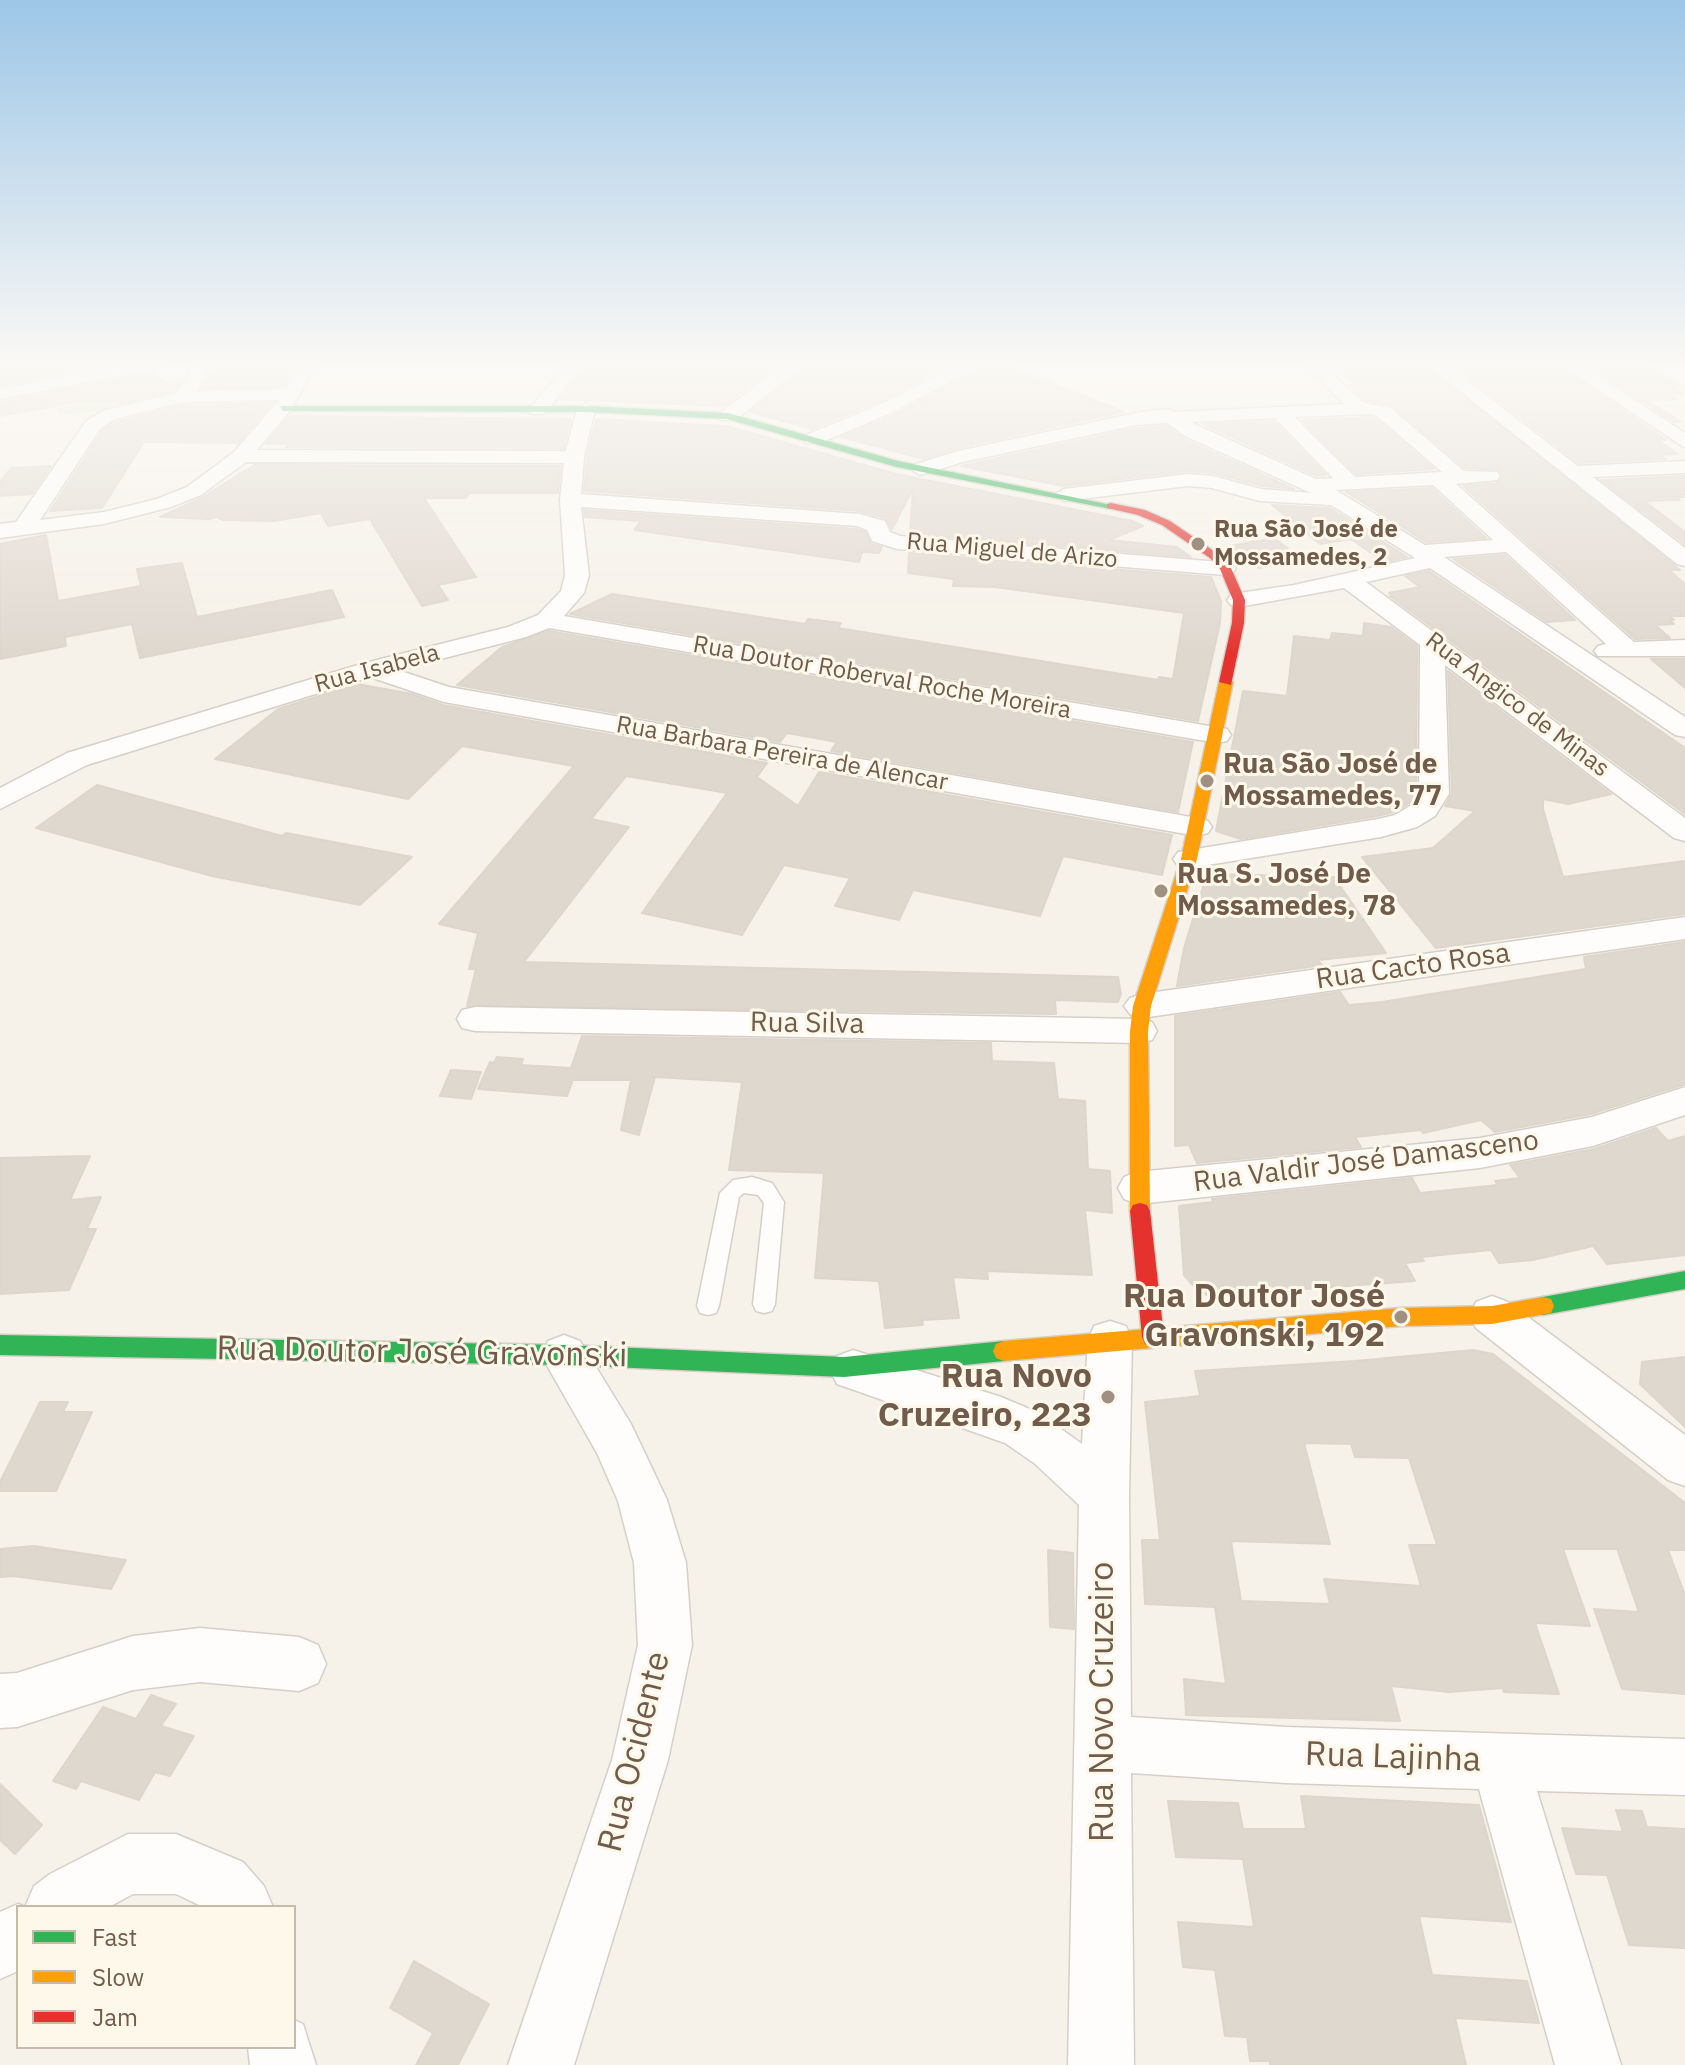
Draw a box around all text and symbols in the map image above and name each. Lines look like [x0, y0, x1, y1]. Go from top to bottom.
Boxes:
place label: Rua São José de Mossamedes, 2 [1214, 516, 1398, 572]
street label: Rua Miguel de Arizo [905, 527, 1119, 575]
marker: Rua São José de Mossamedes, 2 [1189, 535, 1207, 553]
street label: Rua Angico de Minas [1419, 627, 1615, 783]
street label: Rua Doutor Roberval Roche Moreira [691, 631, 1073, 725]
street label: Rua Isabela [311, 639, 443, 699]
street label: Rua Barbara Pereira de Alencar [614, 711, 950, 797]
place label: Rua São José de Mossamedes, 77 [1223, 748, 1442, 814]
marker: Rua São José de Mossamedes, 77 [1198, 772, 1216, 790]
place label: Rua S. José De Mossamedes, 78 [1177, 858, 1396, 924]
marker: Rua S. José De Mossamedes, 78 [1152, 882, 1170, 900]
street label: Rua Cacto Rosa [1314, 937, 1512, 997]
street label: Rua Silva [749, 1006, 865, 1042]
street label: Rua Valdir José Damasceno [1191, 1124, 1541, 1200]
place label: Rua Doutor José Gravonski, 192 [1123, 1277, 1385, 1356]
marker: Rua Doutor José Gravonski, 192 [1392, 1308, 1410, 1326]
street label: Rua Doutor José Gravonski [216, 1329, 628, 1377]
place label: Rua Novo Cruzeiro, 223 [878, 1357, 1092, 1436]
marker: Rua Novo Cruzeiro, 223 [1099, 1388, 1117, 1406]
street label: Rua Novo Cruzeiro [1083, 1562, 1123, 1842]
street label: Rua Ocidente [590, 1648, 680, 1856]
street label: Rua Lajinha [1304, 1735, 1482, 1781]
legend [16, 1905, 296, 2049]
text: Fast [92, 1921, 137, 1953]
text: Slow [92, 1961, 144, 1993]
text: Jam [92, 2001, 138, 2033]

